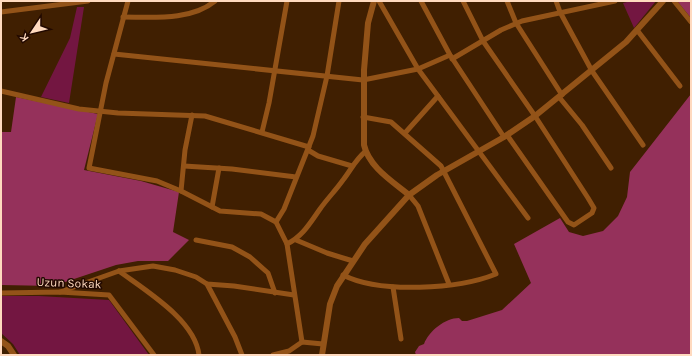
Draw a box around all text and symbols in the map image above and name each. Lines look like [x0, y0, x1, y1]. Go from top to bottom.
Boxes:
north arrow [12, 12, 52, 52]
text: K [16, 30, 32, 44]
street label: Uzun Sokak [36, 275, 102, 291]

